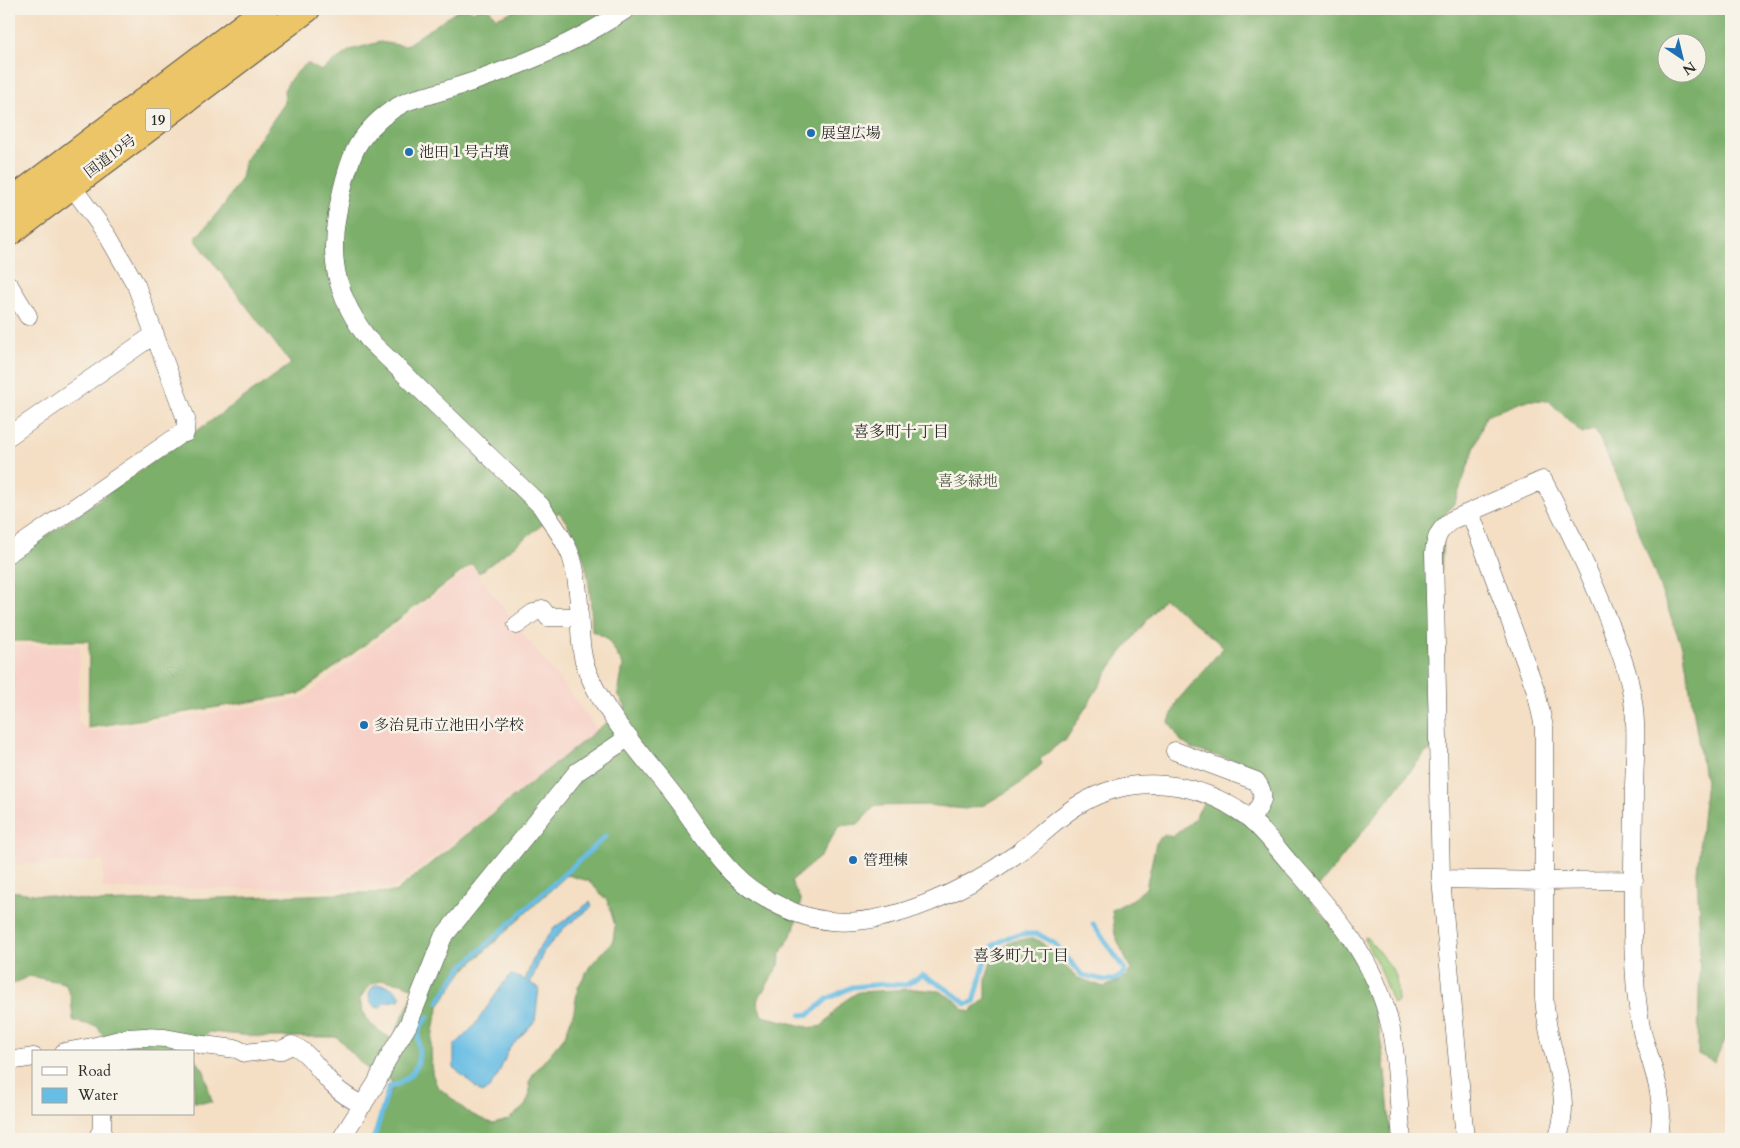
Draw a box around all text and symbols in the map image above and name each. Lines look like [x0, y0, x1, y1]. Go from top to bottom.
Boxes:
north arrow [1658, 32, 1708, 82]
text: N [1679, 57, 1700, 80]
road number: 19 [146, 108, 170, 132]
place label: 展望広場 [821, 123, 881, 143]
marker: 展望広場 [805, 127, 817, 139]
street label: 国道19号 [80, 130, 140, 182]
place label: 池田１号古墳 [419, 142, 509, 162]
marker: 池田１号古墳 [403, 146, 415, 158]
district label: 喜多町十丁目 [853, 421, 949, 443]
park label: 喜多緑地 [938, 471, 998, 491]
place label: 多治見市立池田小学校 [374, 715, 524, 735]
marker: 多治見市立池田小学校 [358, 719, 370, 731]
place label: 管理棟 [863, 850, 908, 870]
marker: 管理棟 [847, 854, 859, 866]
district label: 喜多町九丁目 [973, 945, 1069, 967]
legend [32, 1050, 195, 1116]
text: Road [78, 1061, 111, 1081]
text: Water [77, 1085, 119, 1105]

